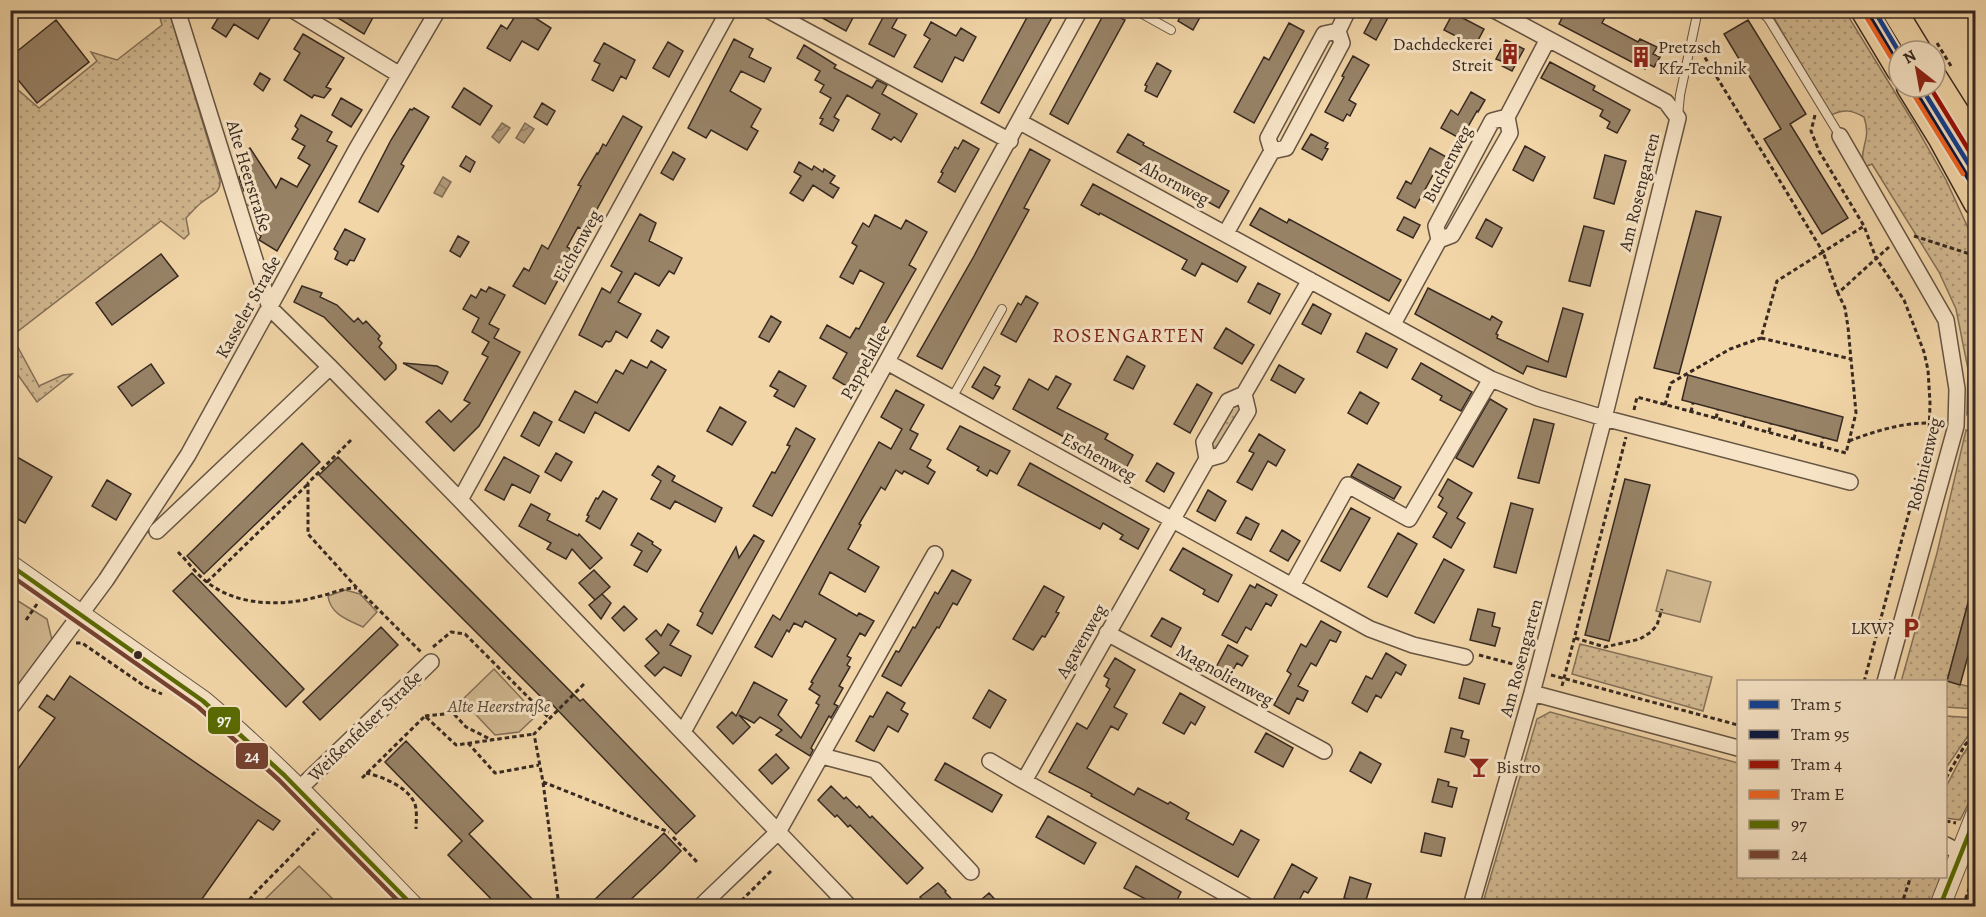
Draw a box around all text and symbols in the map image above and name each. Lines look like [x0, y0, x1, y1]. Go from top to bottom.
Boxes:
place label: Dachdeckerei Streit [1393, 32, 1493, 77]
place label: Pretzsch Kfz-Technik [1658, 35, 1747, 80]
north arrow [1887, 39, 1947, 99]
building icon: Dachdeckerei Streit [1498, 42, 1522, 66]
text: N [1899, 44, 1921, 69]
building icon: Pretzsch Kfz-Technik [1629, 45, 1653, 69]
street label: Alte Heerstraße [220, 116, 277, 235]
street label: Buchenweg [1417, 121, 1477, 207]
street label: Am Rosengarten [1612, 130, 1665, 255]
street label: Ahornweg [1136, 154, 1214, 211]
street label: Eichenweg [547, 205, 607, 287]
street label: Kasseler Straße [210, 251, 286, 363]
street label: Pappelallee [834, 320, 896, 404]
district label: ROSENGARTEN [1052, 322, 1206, 349]
street label: Robinienweg [1901, 415, 1947, 513]
street label: Eschenweg [1057, 427, 1141, 487]
street label: Am Rosengarten [1493, 596, 1548, 721]
street label: Agavenweg [1050, 600, 1112, 683]
place label: LKW? [1851, 616, 1894, 640]
parking icon: LKW? [1899, 616, 1923, 640]
street label: Magnolienweg [1172, 638, 1278, 712]
unlabelled marker [132, 649, 144, 661]
street label: Weißenfelser Straße [302, 665, 427, 788]
legend [1737, 680, 1947, 878]
text: Tram 5 [1791, 692, 1842, 716]
park label: Alte Heerstraße [447, 694, 551, 718]
line badge: 97 [207, 706, 241, 735]
text: 97 [217, 710, 231, 732]
text: Tram 95 [1791, 722, 1850, 746]
line badge: 24 [235, 742, 269, 770]
text: 24 [244, 746, 260, 768]
text: Tram 4 [1791, 752, 1842, 776]
bar icon: Bistro [1467, 755, 1491, 779]
place label: Bistro [1496, 755, 1541, 779]
text: Tram E [1791, 782, 1845, 806]
text: 97 [1791, 812, 1807, 836]
text: 24 [1791, 842, 1808, 866]

